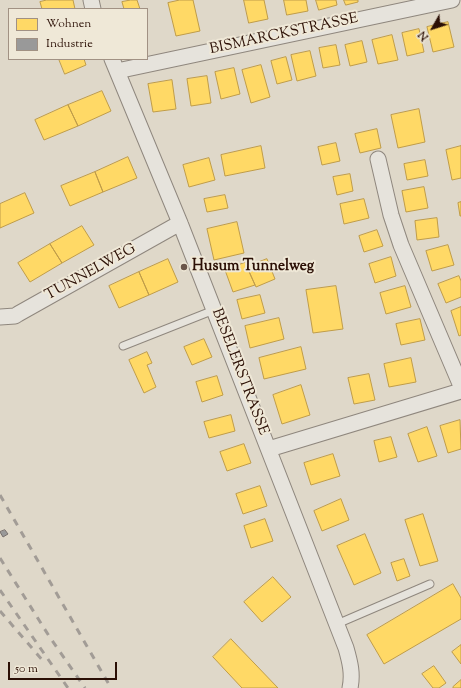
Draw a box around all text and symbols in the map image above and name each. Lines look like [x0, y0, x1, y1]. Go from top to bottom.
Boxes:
legend [8, 8, 148, 60]
north arrow [413, 8, 453, 48]
street label: BISMARCKSTRASSE [208, 10, 360, 60]
text: Wohnen [46, 15, 91, 33]
text: N [415, 27, 433, 44]
text: Industrie [46, 35, 93, 53]
street label: TUNNELWEG [42, 241, 140, 305]
place label: Husum Tunnelweg [192, 258, 314, 276]
marker: Husum Tunnelweg [179, 262, 189, 272]
street label: BESELERSTRASSE [207, 306, 271, 438]
scale bar [10, 654, 119, 680]
text: 50 m [15, 660, 38, 678]

